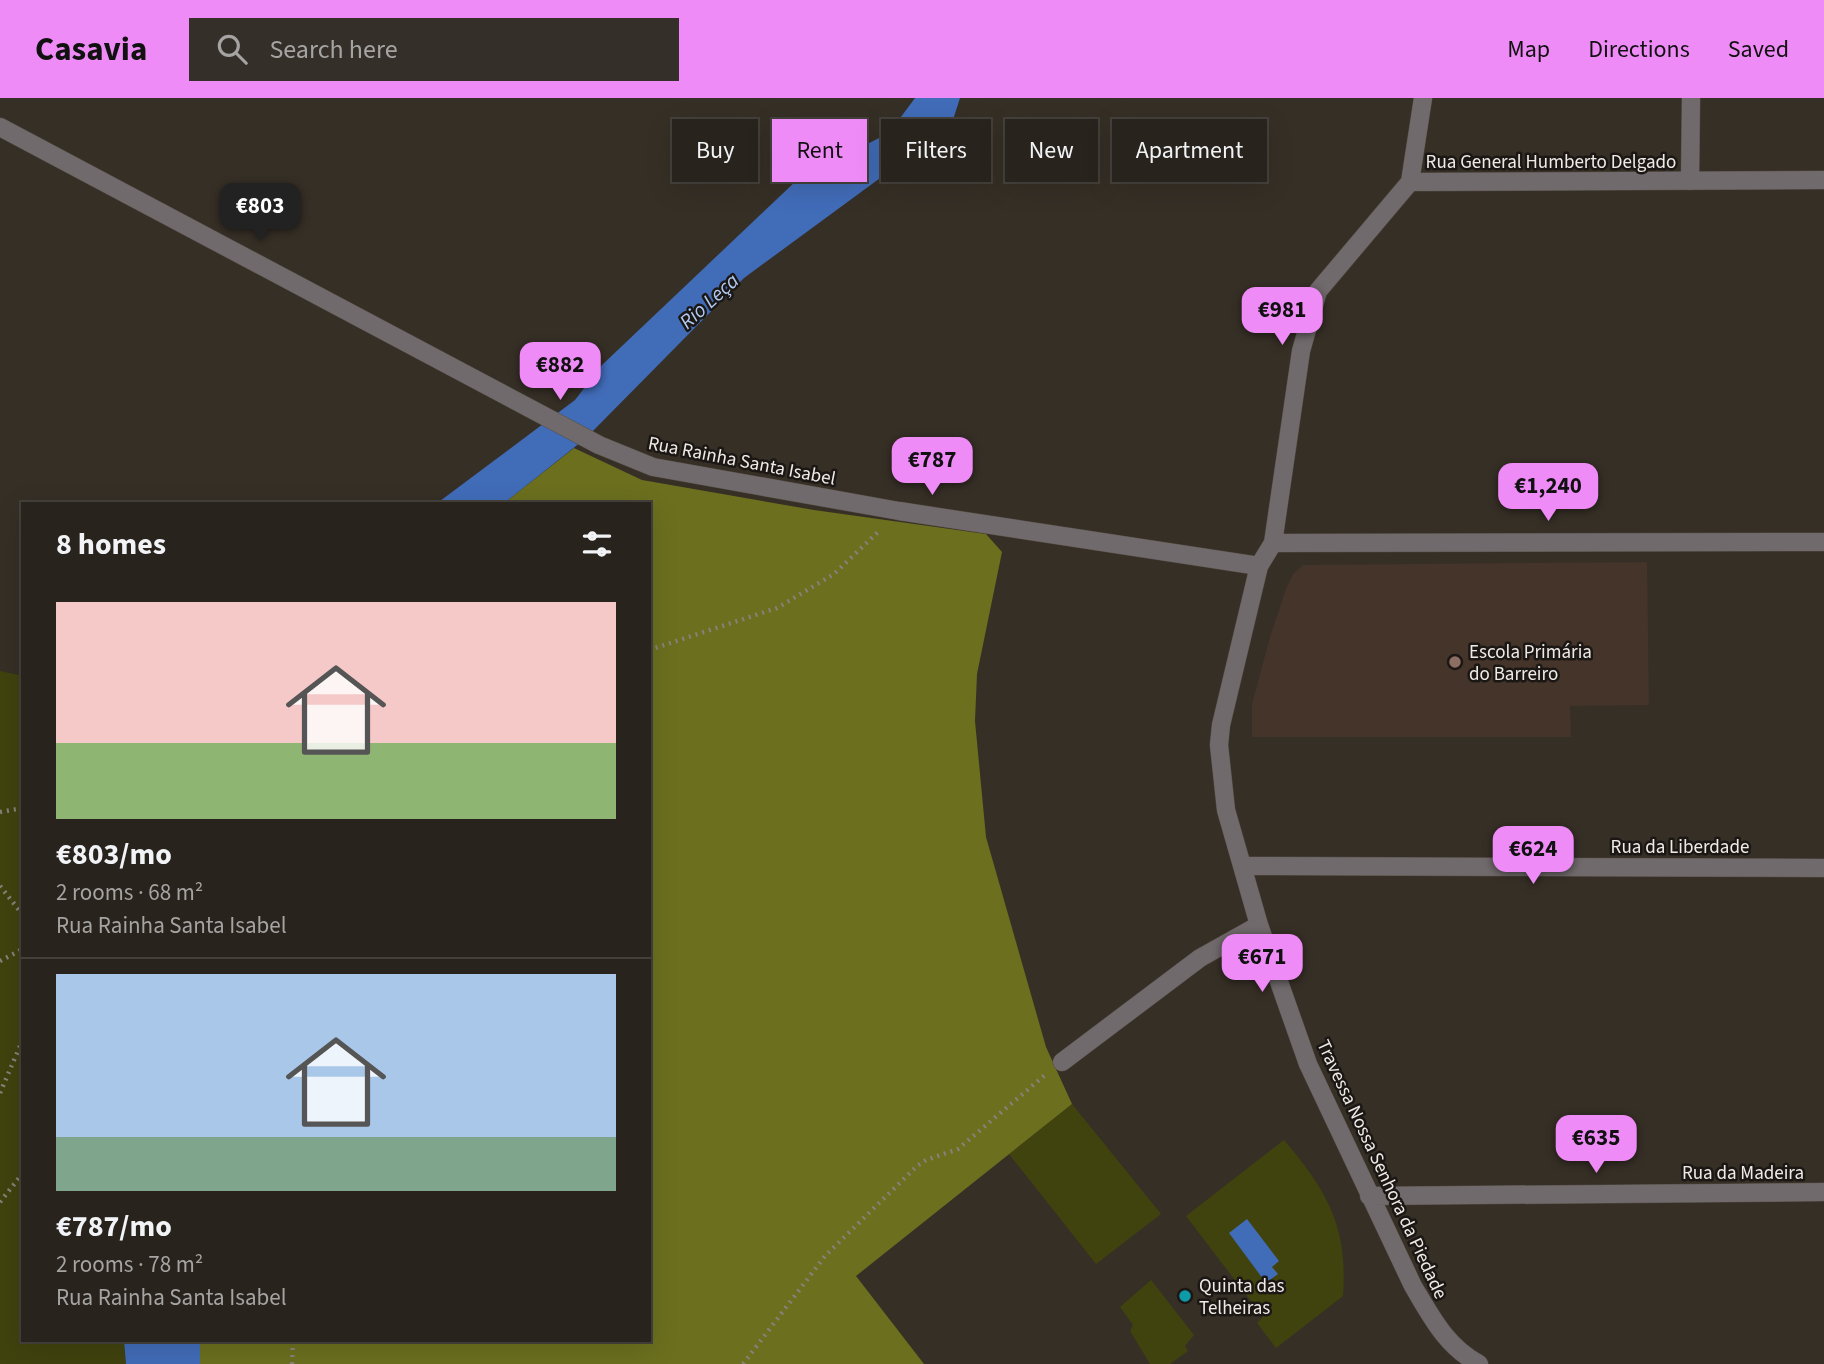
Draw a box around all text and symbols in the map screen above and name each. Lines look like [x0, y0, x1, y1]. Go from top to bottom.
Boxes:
search box [189, 18, 679, 81]
text: Casavia [35, 26, 147, 73]
icon: search [213, 30, 251, 68]
text: Search here [269, 31, 398, 68]
text: Map [1507, 32, 1550, 67]
text: Directions [1588, 32, 1690, 67]
text: Saved [1728, 32, 1789, 67]
chip: Buy [672, 119, 758, 182]
chip: Rent [772, 119, 867, 182]
chip: Filters [881, 119, 991, 182]
chip: New [1005, 119, 1098, 182]
chip: Apartment [1112, 119, 1267, 182]
street label: Rua General Humberto Delgado [1426, 149, 1676, 176]
pin: €803 [219, 184, 301, 243]
text: €803 [236, 189, 284, 222]
water label: Rio Leça [672, 266, 746, 336]
pin: €981 [1241, 288, 1323, 347]
text: €981 [1258, 293, 1306, 326]
pin: €882 [519, 342, 601, 402]
text: €882 [536, 348, 584, 381]
street label: Rua Rainha Santa Isabel [646, 430, 838, 493]
pin: €787 [891, 438, 973, 497]
text: €787 [908, 443, 956, 476]
pin: €1,240 [1491, 464, 1605, 523]
text: €1,240 [1514, 469, 1582, 502]
text: 8 homes [56, 523, 166, 566]
icon: filters [578, 525, 616, 563]
place label: Escola Primária do Barreiro [1469, 639, 1592, 688]
icon: home [273, 647, 399, 773]
marker: Escola Primária do Barreiro [1447, 654, 1463, 670]
pin: €624 [1492, 826, 1574, 886]
text: €624 [1509, 832, 1557, 865]
text: €803/mo [56, 833, 172, 876]
street label: Rua da Liberdade [1611, 834, 1749, 861]
text: 2 rooms · 68 m² [56, 876, 203, 909]
text: Rua Rainha Santa Isabel [56, 909, 287, 942]
pin: €671 [1221, 934, 1303, 994]
text: €671 [1238, 940, 1286, 973]
icon: home [273, 1019, 399, 1145]
street label: Travessa Nossa Senhora da Piedade [1310, 1036, 1454, 1304]
pin: €635 [1555, 1116, 1637, 1175]
text: €635 [1572, 1121, 1620, 1154]
street label: Rua da Madeira [1682, 1160, 1804, 1187]
text: €787/mo [56, 1205, 172, 1248]
text: 2 rooms · 78 m² [56, 1248, 203, 1281]
place label: Quinta das Telheiras [1199, 1273, 1285, 1322]
text: Rua Rainha Santa Isabel [56, 1281, 287, 1314]
marker: Quinta das Telheiras [1177, 1288, 1193, 1304]

